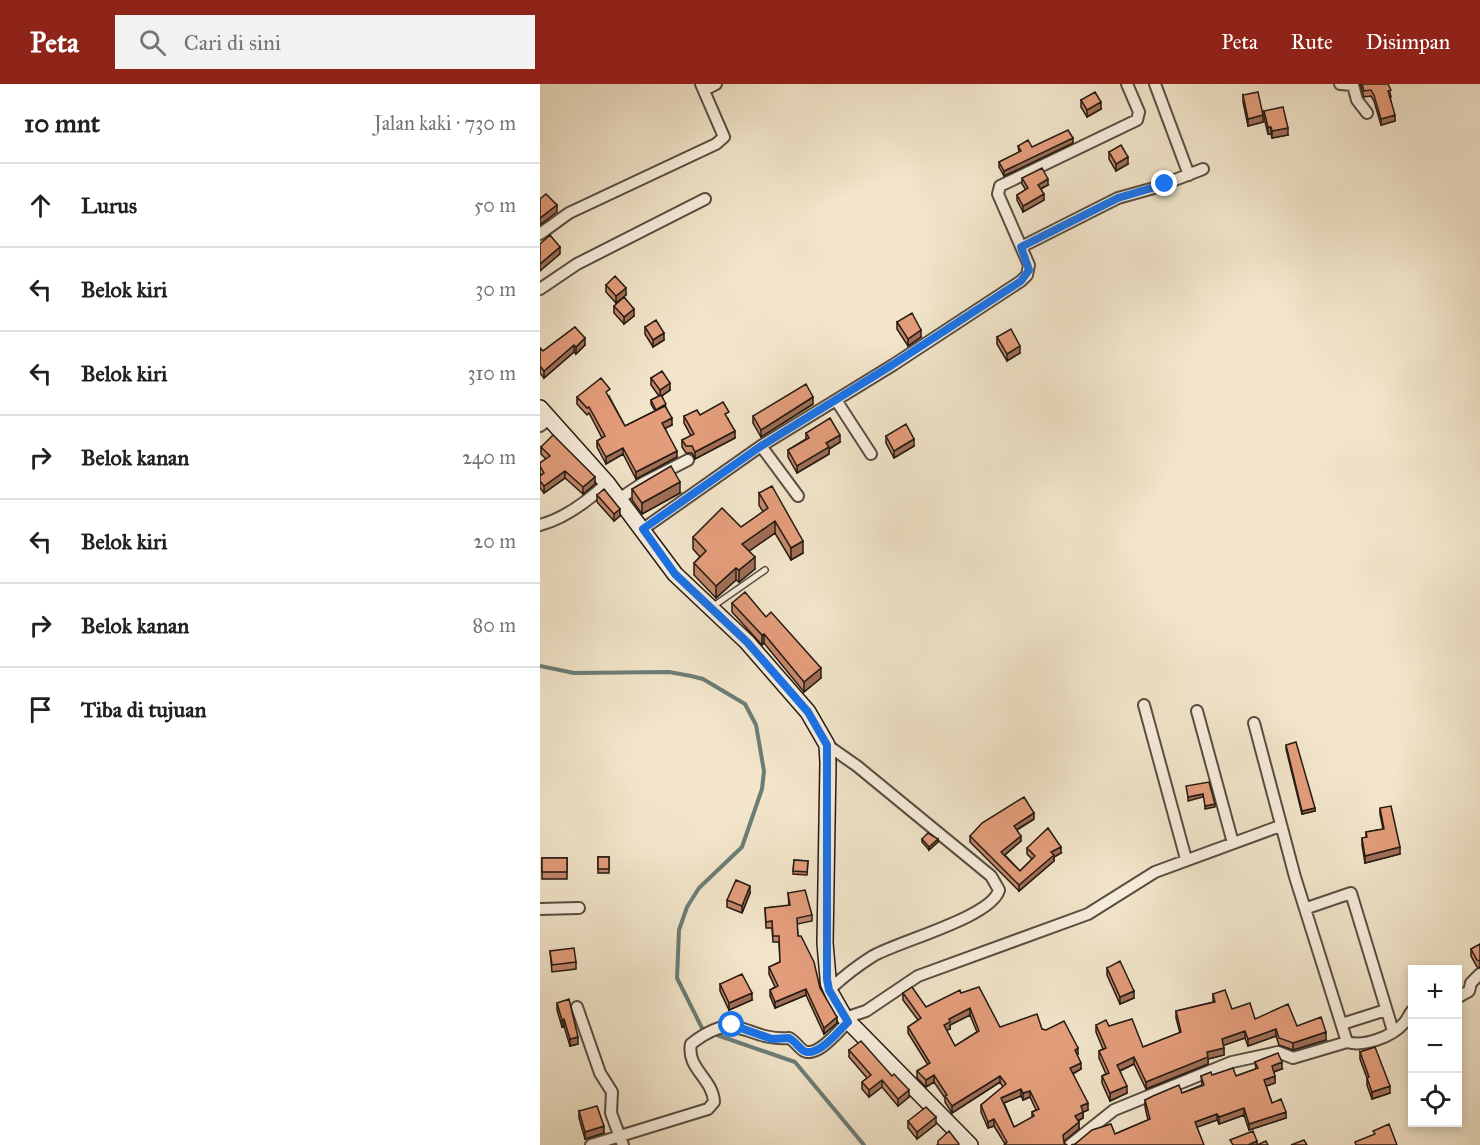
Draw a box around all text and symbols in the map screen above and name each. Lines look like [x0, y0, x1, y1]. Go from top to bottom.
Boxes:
search box [115, 15, 535, 69]
text: Peta [30, 25, 79, 60]
icon: search [136, 26, 169, 59]
text: Cari di sini [184, 29, 281, 56]
text: Peta [1221, 29, 1258, 55]
text: Rute [1291, 29, 1333, 55]
text: Disimpan [1366, 29, 1450, 55]
text: 10 mnt [24, 107, 100, 139]
text: Jalan kaki · 730 m [374, 111, 516, 135]
route end [1151, 170, 1177, 196]
icon: ahead [24, 189, 57, 222]
text: Lurus [81, 192, 137, 219]
text: 50 m [474, 193, 516, 217]
icon: left [24, 273, 57, 306]
text: Belok kiri [81, 276, 167, 303]
text: 30 m [475, 277, 516, 301]
icon: left [24, 357, 57, 390]
text: Belok kiri [81, 360, 167, 387]
text: 310 m [467, 361, 516, 385]
icon: right [24, 441, 57, 474]
text: Belok kanan [81, 444, 189, 471]
text: 240 m [462, 445, 516, 469]
icon: left [24, 525, 57, 558]
text: Belok kiri [81, 528, 167, 555]
text: 20 m [473, 529, 516, 553]
icon: right [24, 609, 57, 642]
text: Belok kanan [81, 612, 189, 639]
text: 80 m [473, 613, 516, 637]
icon: arrive [24, 693, 57, 726]
text: Tiba di tujuan [81, 696, 206, 723]
map controls [1408, 965, 1462, 1127]
button: + [1408, 965, 1462, 1019]
route start [718, 1011, 744, 1037]
button: − [1408, 1019, 1462, 1073]
button: locate [1408, 1073, 1462, 1127]

